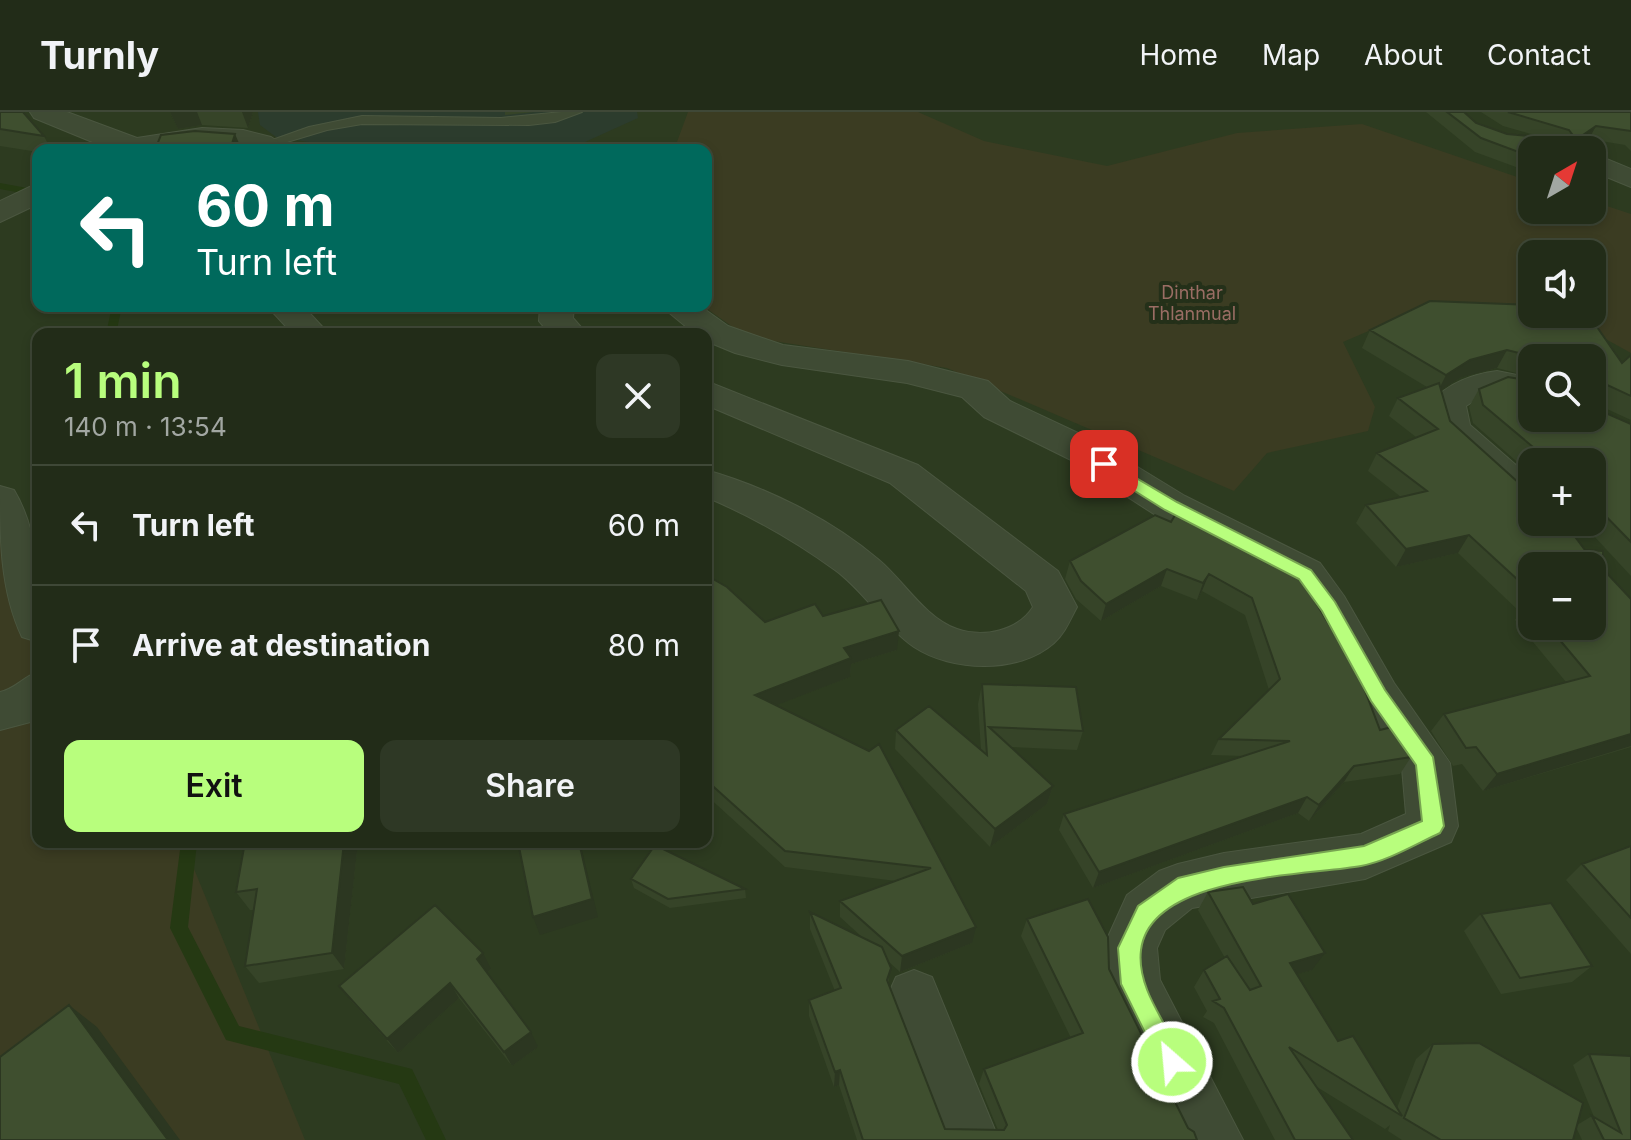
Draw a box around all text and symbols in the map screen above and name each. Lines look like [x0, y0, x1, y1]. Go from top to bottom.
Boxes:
text: Turnly [40, 32, 159, 78]
text: Home [1139, 38, 1218, 72]
text: Map [1262, 38, 1320, 72]
text: About [1364, 38, 1443, 72]
text: Contact [1487, 38, 1591, 72]
north arrow [1518, 136, 1606, 224]
map controls [1518, 136, 1606, 640]
text: 60 m [196, 172, 335, 240]
icon: left [64, 176, 168, 280]
text: Turn left [196, 240, 337, 284]
button: sound [1518, 240, 1606, 328]
park label: Dinthar Thlanmual [1148, 282, 1236, 324]
button: search [1518, 344, 1606, 432]
text: 1 min [64, 351, 182, 410]
button: close [596, 354, 680, 438]
text: 140 m · 13:54 [64, 411, 227, 442]
pin [1070, 430, 1138, 498]
icon: arrive [1082, 442, 1126, 486]
button: + [1518, 448, 1606, 536]
icon: left [64, 503, 108, 547]
text: Turn left [132, 507, 254, 543]
text: 60 m [608, 507, 680, 543]
button: − [1518, 552, 1606, 640]
icon: arrive [64, 623, 108, 667]
text: Arrive at destination [132, 627, 430, 663]
text: 80 m [608, 627, 680, 663]
button: Exit [64, 740, 364, 832]
button: Share [380, 740, 680, 832]
position arrow [1130, 1020, 1214, 1104]

